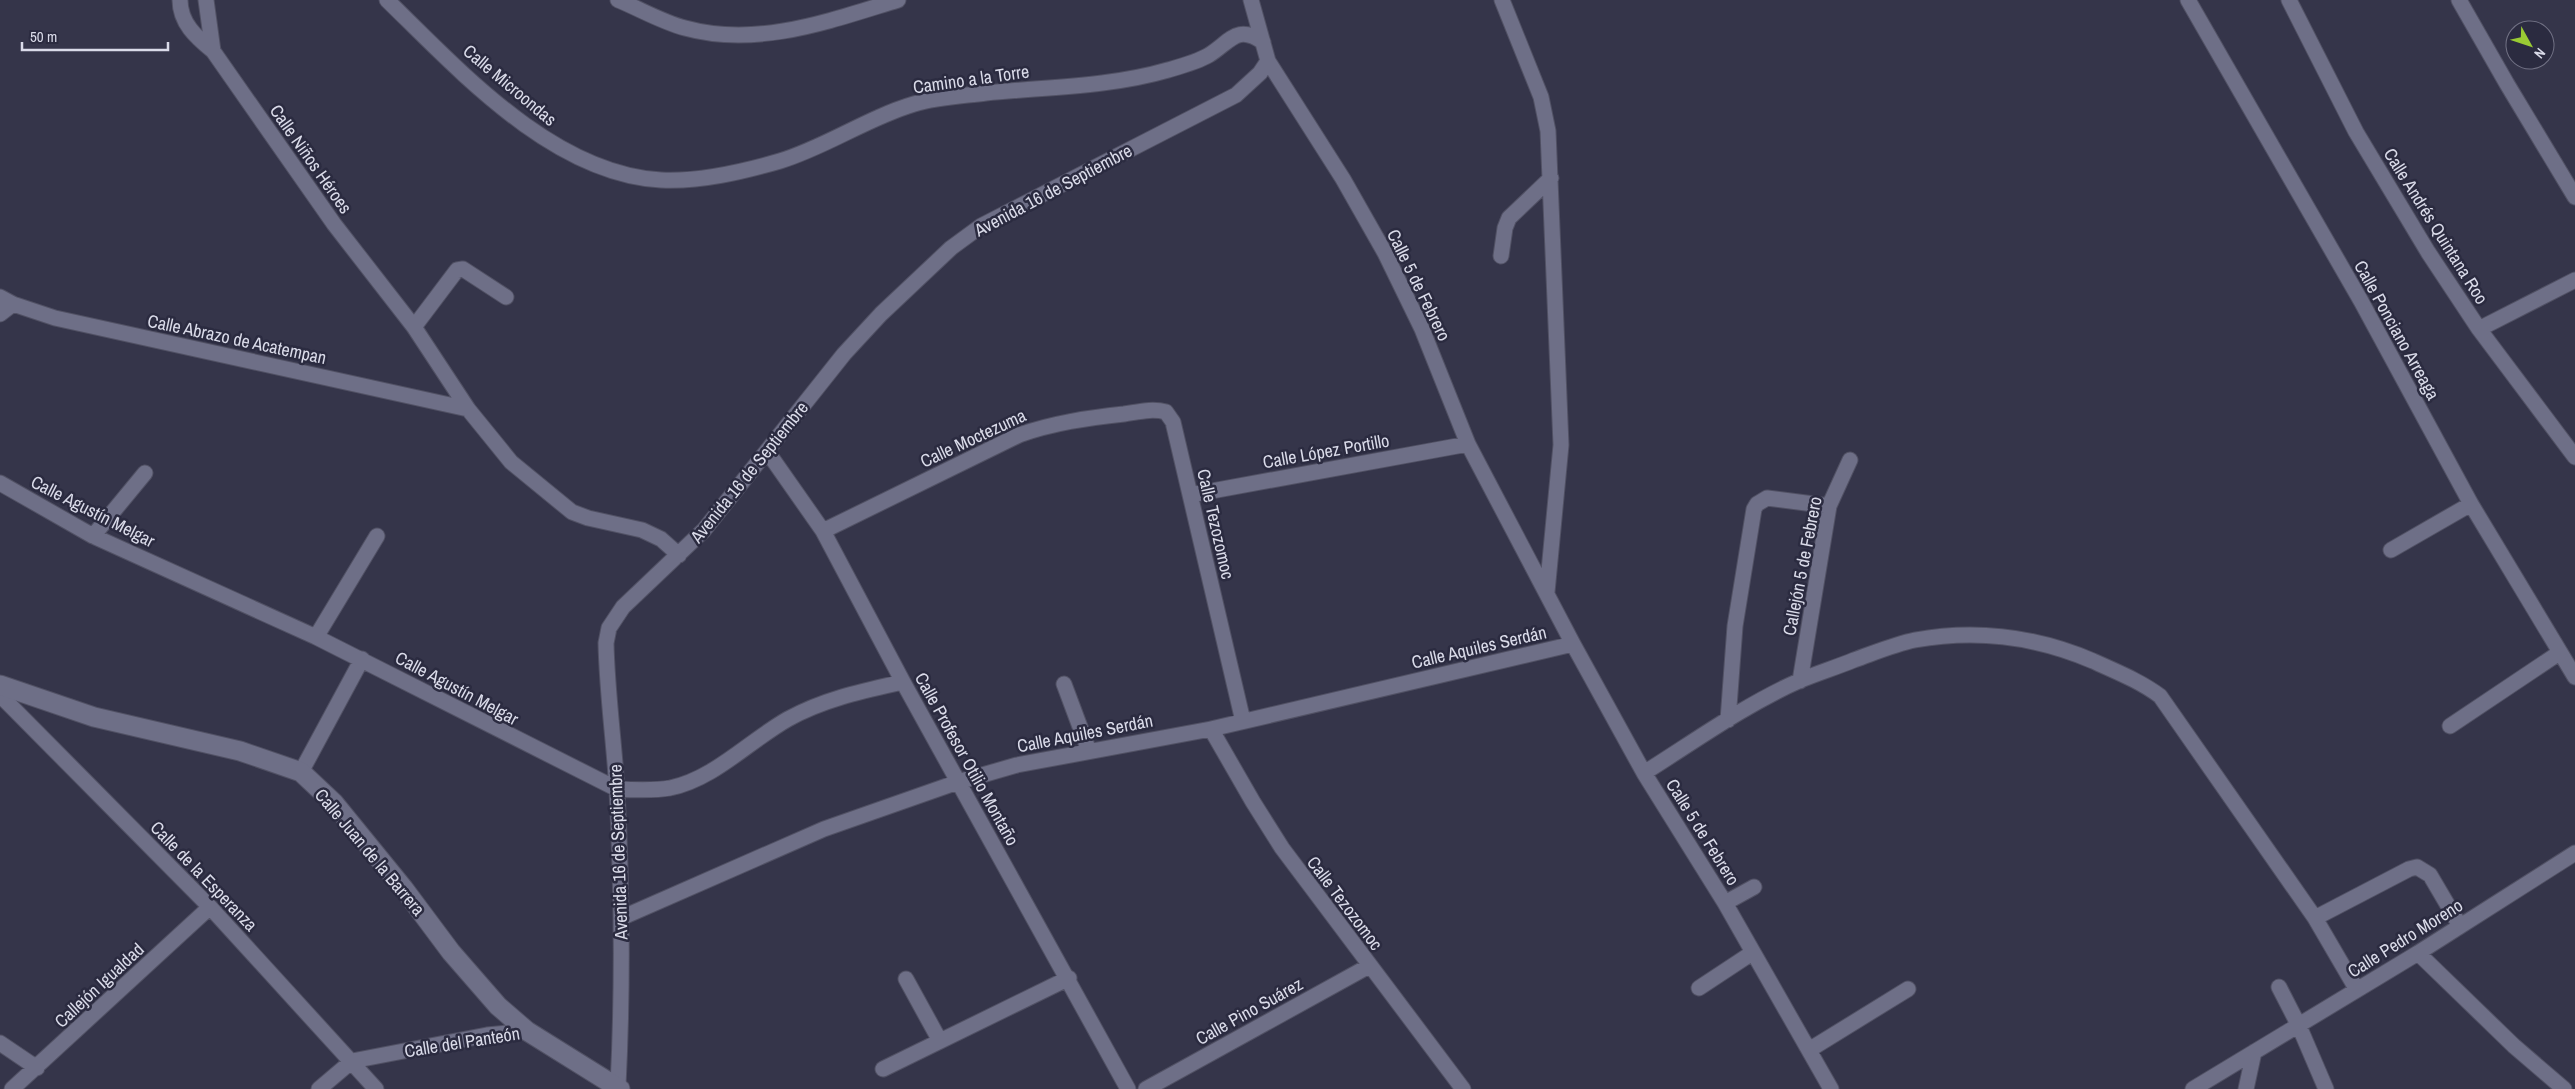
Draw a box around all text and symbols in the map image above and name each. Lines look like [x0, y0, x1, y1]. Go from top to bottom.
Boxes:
scale bar [22, 20, 169, 52]
north arrow [2505, 20, 2555, 70]
text: 50 m [30, 26, 57, 47]
street label: Calle Microondas [458, 39, 562, 131]
text: N [2530, 44, 2550, 62]
street label: Camino a la Torre [911, 58, 1031, 100]
street label: Calle Niños Héroes [264, 99, 358, 219]
street label: Avenida 16 de Septiembre [969, 138, 1136, 243]
street label: Calle Andrés Quintana Roo [2378, 143, 2494, 309]
street label: Calle 5 de Febrero [1381, 225, 1457, 345]
street label: Calle Ponciano Arreaga [2348, 256, 2446, 404]
street label: Calle Abrazo de Acatempan [145, 308, 329, 370]
street label: Avenida 16 de Septiembre [683, 396, 814, 549]
street label: Calle Moctezuma [916, 403, 1030, 473]
street label: Calle López Portillo [1261, 428, 1391, 474]
street label: Calle Tezozomoc [1191, 467, 1241, 581]
street label: Calle Agustín Melgar [27, 469, 159, 553]
street label: Callejón 5 de Febrero [1776, 494, 1828, 638]
street label: Calle Aquiles Serdán [1409, 619, 1549, 675]
street label: Calle Agustín Melgar [391, 645, 523, 731]
street label: Calle Profesor Otilio Montaño [909, 668, 1025, 850]
street label: Calle Aquiles Serdán [1015, 708, 1155, 758]
street label: Avenida 16 de Septiembre [602, 764, 634, 941]
street label: Calle 5 de Febrero [1660, 774, 1746, 890]
street label: Calle Juan de la Barrera [309, 783, 431, 921]
street label: Calle de la Esperanza [145, 815, 263, 937]
street label: Calle Tezozomoc [1301, 851, 1389, 955]
street label: Calle Pedro Moreno [2343, 893, 2467, 983]
street label: Callejón Igualdad [49, 937, 149, 1033]
street label: Calle Pino Suárez [1191, 971, 1307, 1051]
street label: Calle del Panteón [403, 1021, 521, 1063]

